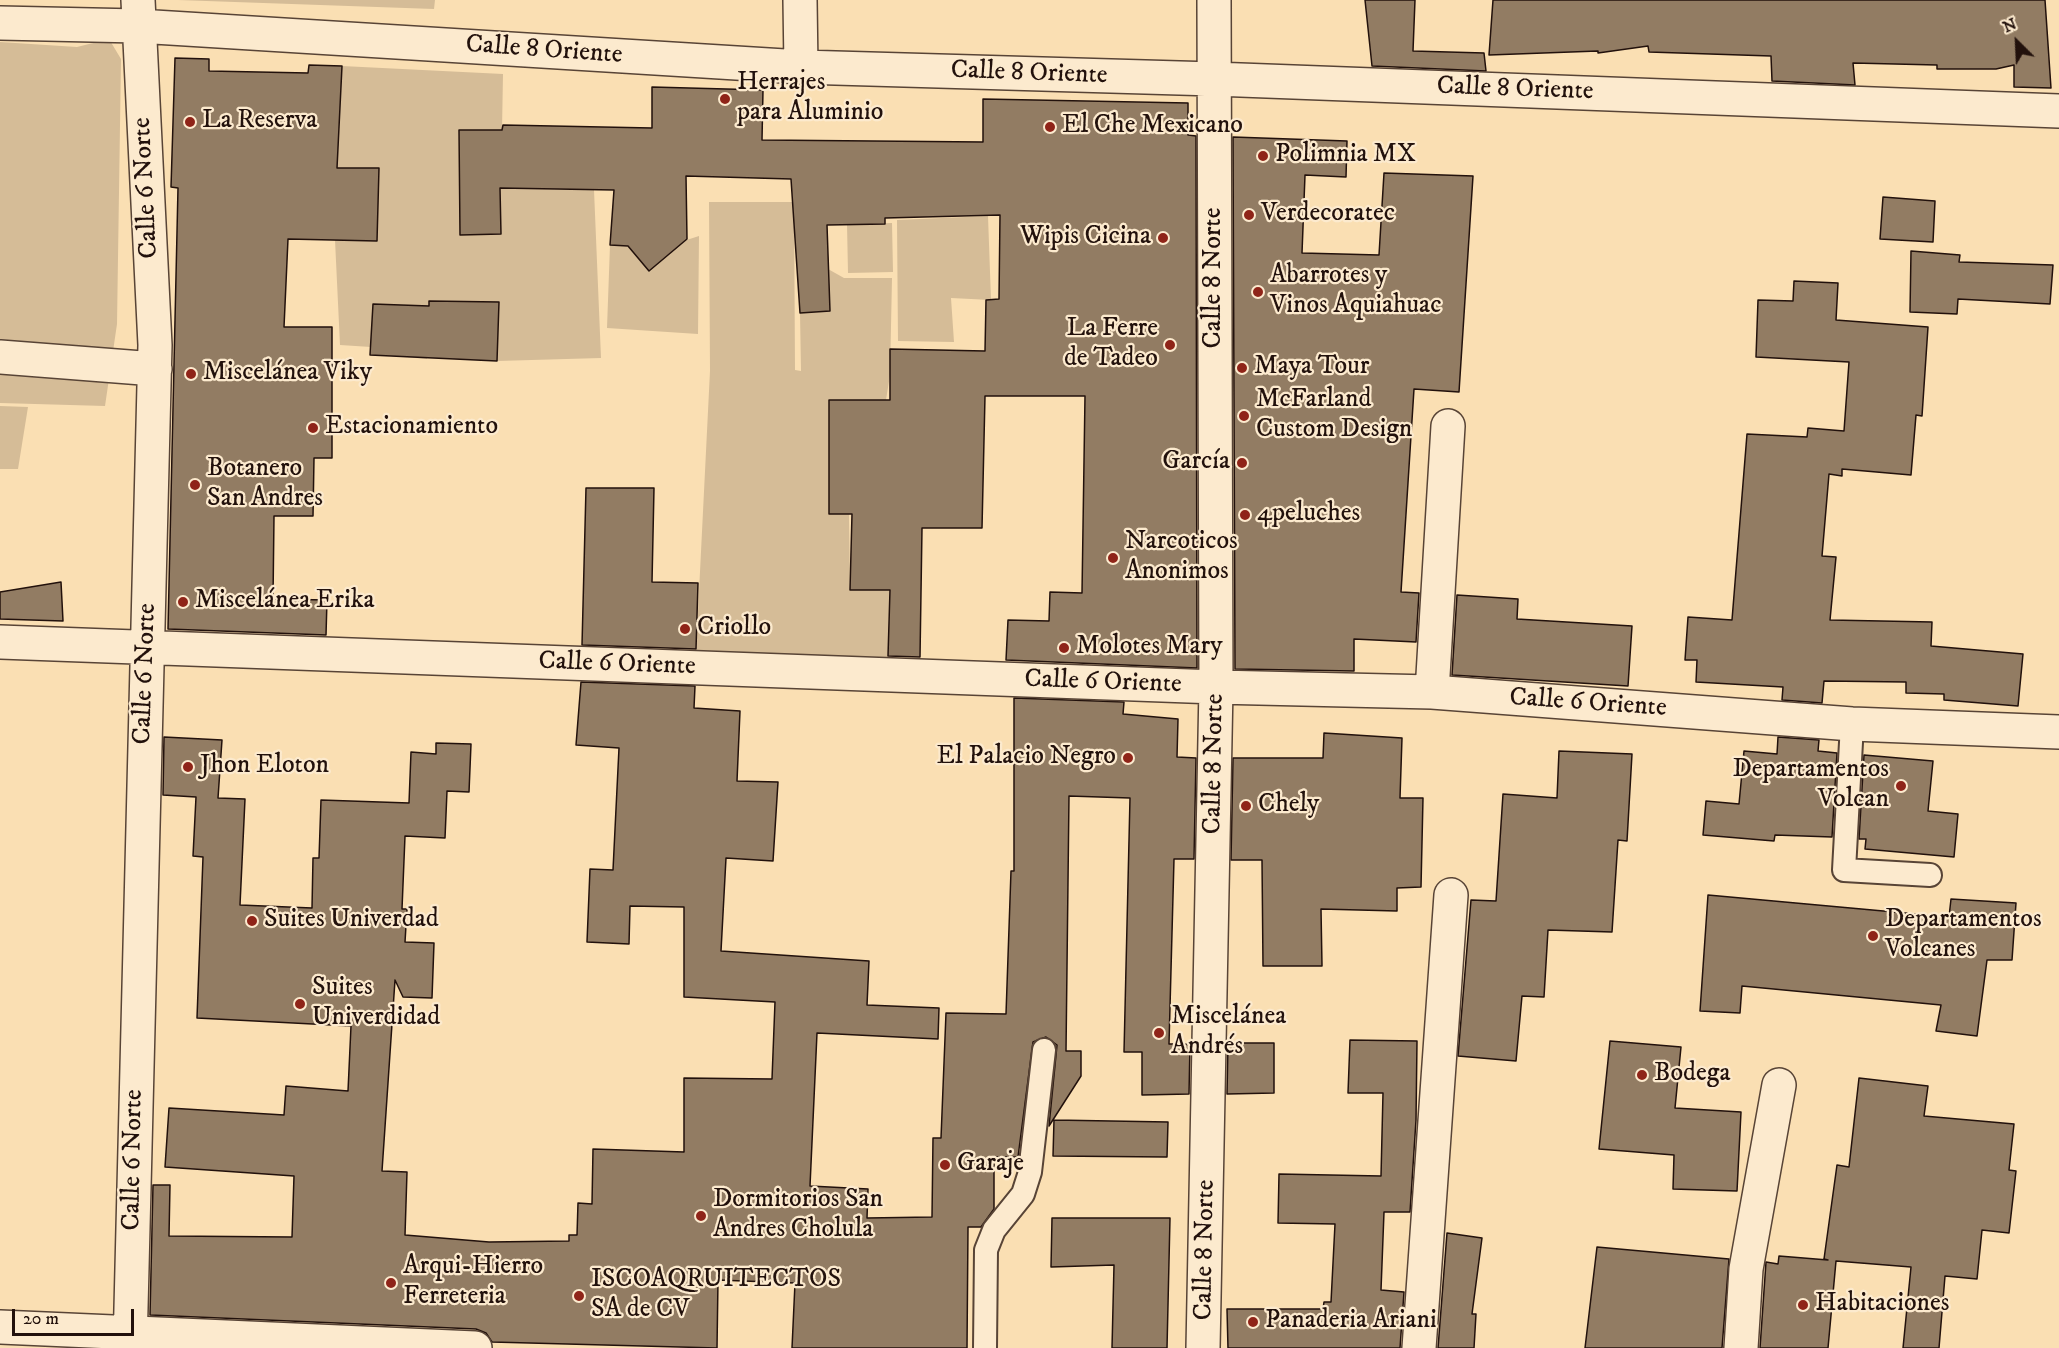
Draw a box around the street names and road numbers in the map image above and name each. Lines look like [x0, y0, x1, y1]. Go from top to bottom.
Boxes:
street label: Calle 8 Oriente [465, 30, 623, 72]
street label: Calle 8 Oriente [950, 56, 1108, 92]
street label: Calle 8 Oriente [1436, 72, 1594, 108]
street label: Calle 6 Norte [128, 117, 166, 259]
street label: Calle 8 Norte [1199, 208, 1231, 348]
street label: Calle 6 Norte [128, 603, 164, 745]
street label: Calle 6 Oriente [538, 647, 696, 683]
street label: Calle 6 Oriente [1024, 665, 1182, 701]
street label: Calle 6 Oriente [1508, 683, 1668, 725]
street label: Calle 8 Norte [1198, 693, 1232, 835]
street label: Calle 6 Norte [117, 1089, 151, 1231]
street label: Calle 8 Norte [1189, 1179, 1223, 1321]

